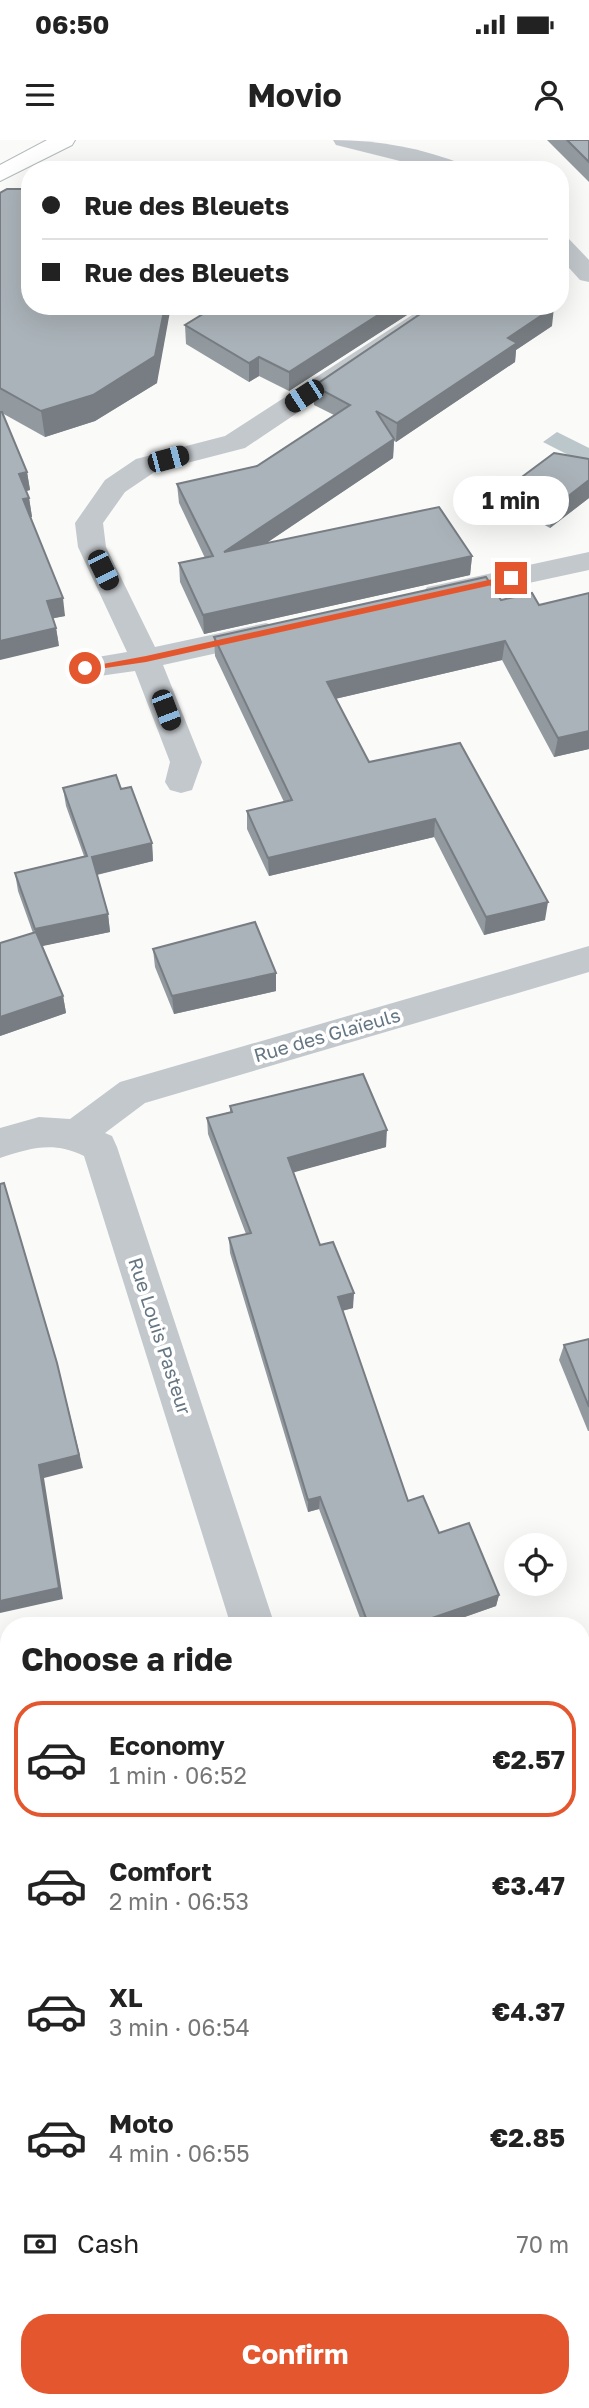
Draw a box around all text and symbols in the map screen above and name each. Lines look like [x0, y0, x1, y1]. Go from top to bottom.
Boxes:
text: 06:50 [35, 9, 110, 40]
icon: menu [21, 76, 59, 114]
text: Movio [247, 76, 342, 114]
icon: person [530, 76, 568, 114]
text: Rue des Bleuets [84, 190, 289, 221]
text: Rue des Bleuets [84, 257, 289, 288]
car [281, 376, 328, 416]
car [145, 443, 192, 475]
callout: 1 min [453, 476, 569, 526]
text: 1 min [482, 486, 540, 514]
car [85, 547, 122, 593]
route end [495, 562, 527, 594]
route start [69, 652, 101, 684]
car [149, 687, 184, 733]
street label: Rue des Glaïeuls [251, 1003, 403, 1066]
street label: Rue Louis Pasteur [124, 1254, 197, 1418]
map controls [504, 1533, 567, 1596]
button: locate [504, 1533, 567, 1596]
text: Choose a ride [21, 1640, 233, 1678]
icon: car [25, 1728, 88, 1791]
text: Economy [109, 1730, 225, 1761]
text: €2.57 [492, 1744, 565, 1775]
text: 1 min · 06:52 [109, 1761, 247, 1789]
icon: car [25, 1854, 88, 1917]
text: Comfort [109, 1856, 212, 1887]
text: €3.47 [492, 1870, 565, 1901]
text: 2 min · 06:53 [109, 1887, 249, 1915]
icon: car [25, 1980, 88, 2043]
text: XL [109, 1982, 143, 2013]
text: €4.37 [492, 1996, 565, 2027]
text: 3 min · 06:54 [109, 2013, 250, 2041]
icon: car [25, 2106, 88, 2169]
text: Moto [109, 2108, 174, 2139]
text: €2.85 [490, 2122, 565, 2153]
text: 4 min · 06:55 [109, 2139, 250, 2167]
icon: cash [21, 2225, 59, 2263]
text: Cash [77, 2228, 139, 2259]
text: 70 m [516, 2230, 569, 2258]
button: Confirm [21, 2314, 569, 2394]

